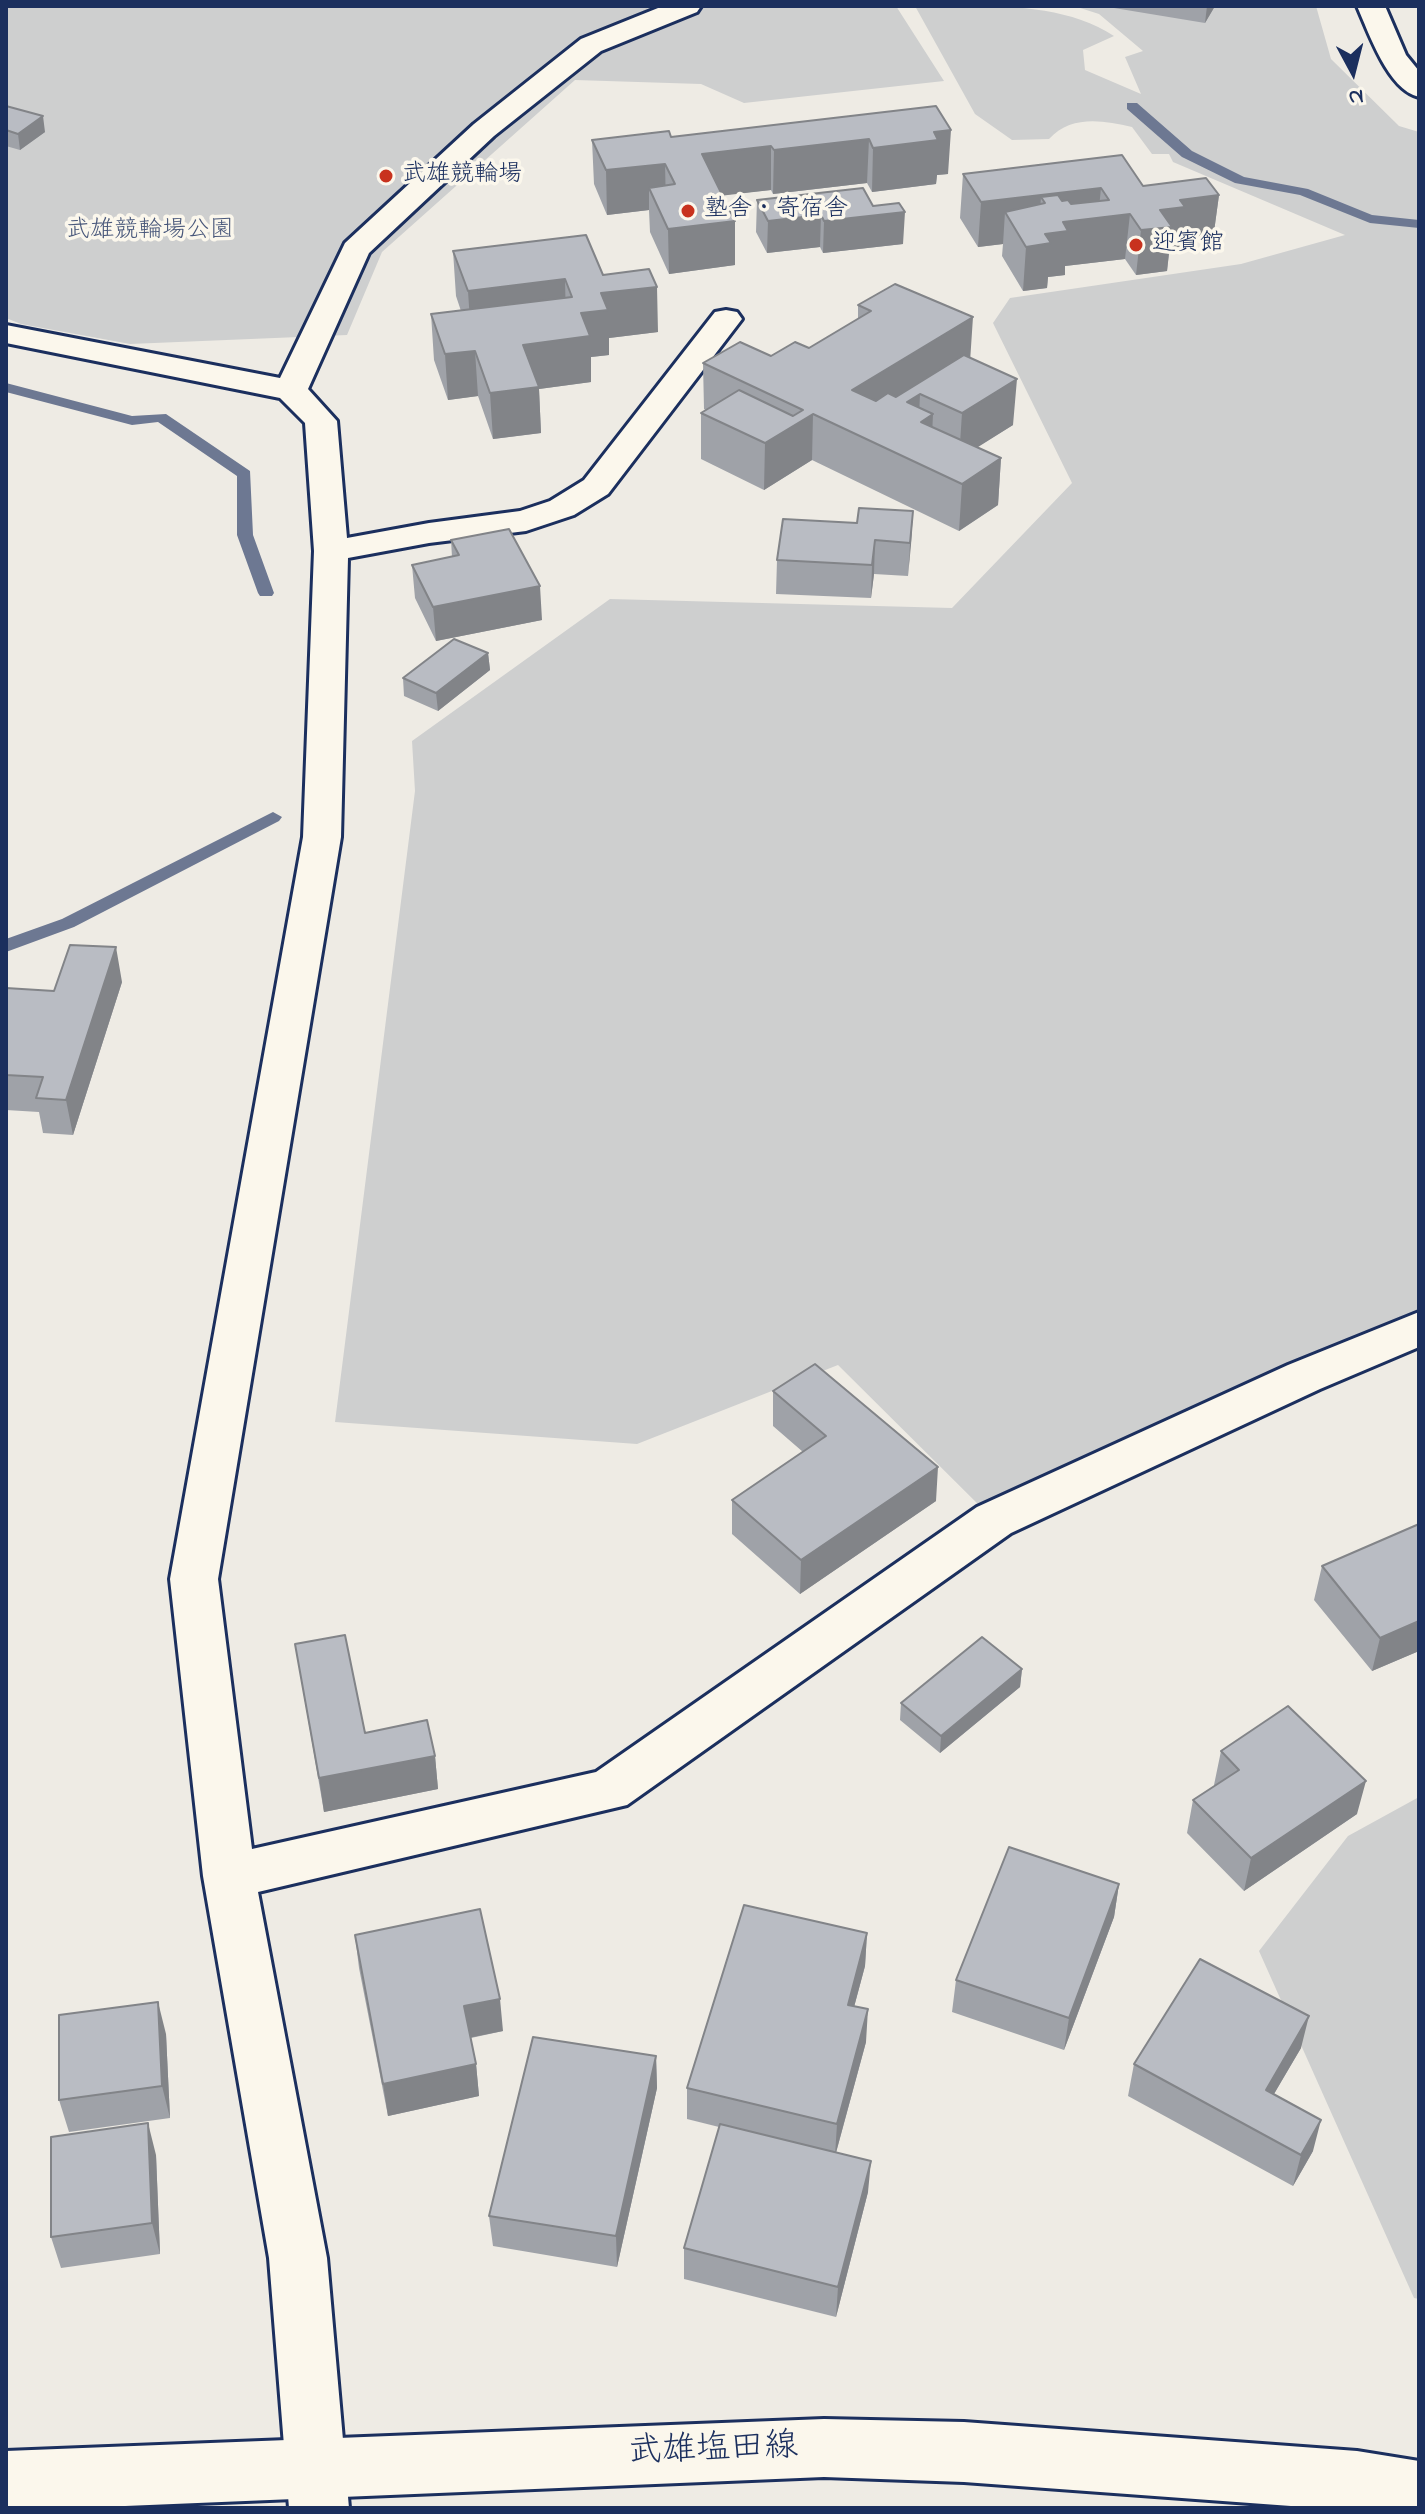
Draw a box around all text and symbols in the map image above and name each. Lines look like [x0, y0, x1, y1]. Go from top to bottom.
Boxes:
north arrow [1313, 32, 1393, 112]
text: N [1347, 79, 1365, 113]
place label: 武雄競輪場 [402, 162, 522, 190]
marker: 武雄競輪場 [377, 167, 395, 185]
place label: 塾舎・寄宿舎 [704, 197, 848, 225]
marker: 塾舎・寄宿舎 [679, 202, 697, 220]
park label: 武雄競輪場公園 [66, 218, 234, 246]
place label: 迎賓館 [1152, 231, 1224, 259]
marker: 迎賓館 [1127, 236, 1145, 254]
street label: 武雄塩田線 [627, 2429, 799, 2475]

